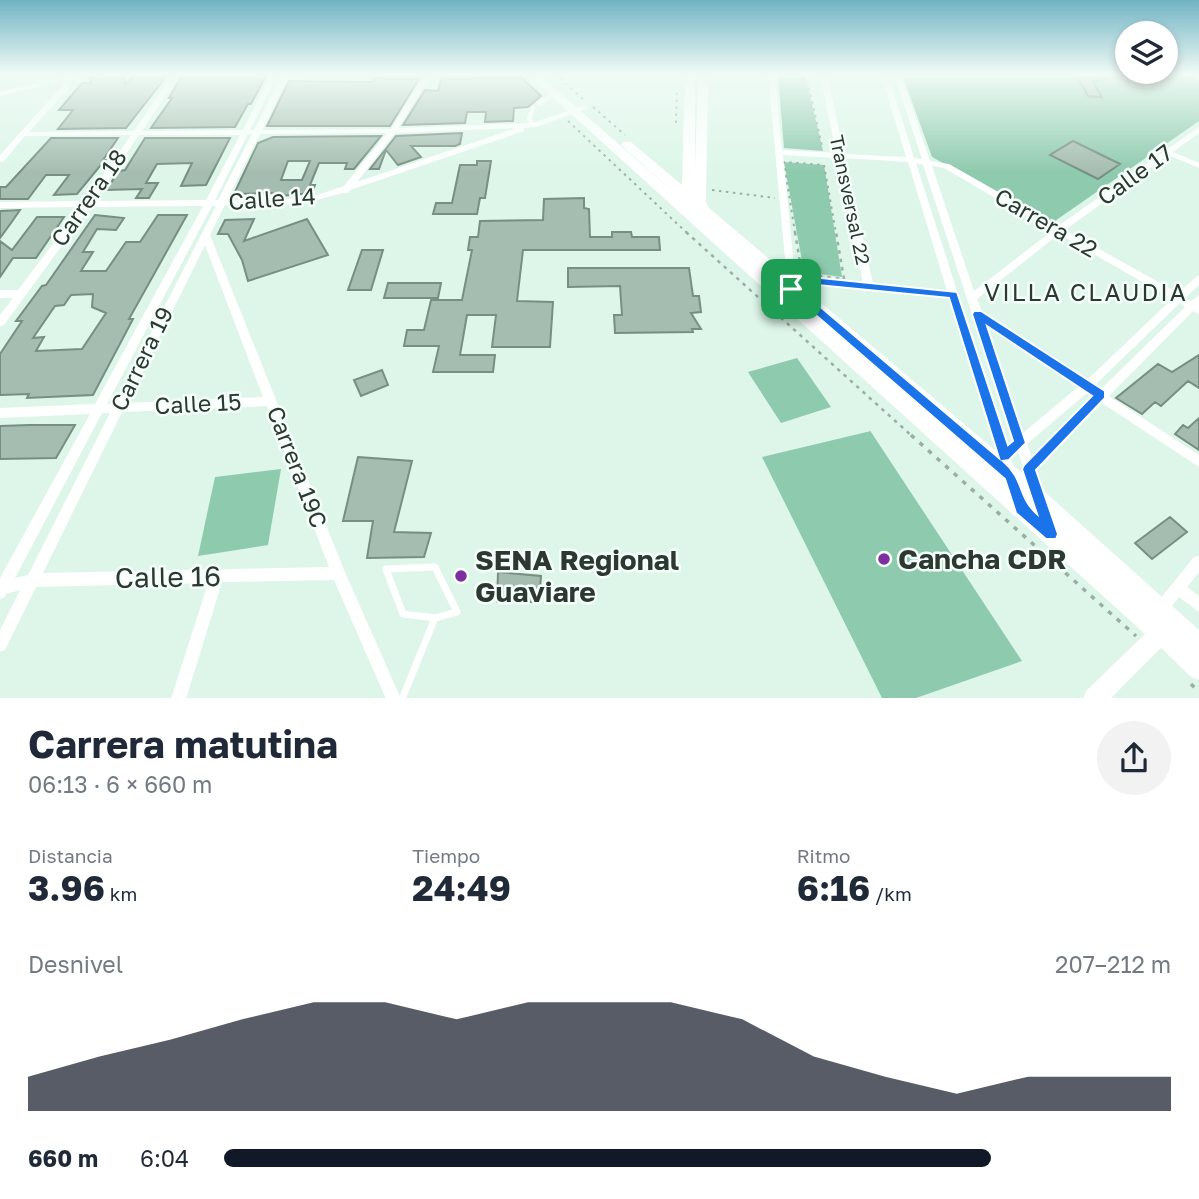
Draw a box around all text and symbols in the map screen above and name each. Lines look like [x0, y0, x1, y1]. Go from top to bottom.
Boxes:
map controls [1115, 21, 1178, 84]
button: layers [1115, 21, 1178, 84]
street label: Transversal 22 [826, 133, 875, 267]
street label: Calle 17 [1092, 138, 1177, 211]
street label: Carrera 18 [44, 143, 132, 251]
street label: Calle 14 [227, 181, 317, 215]
street label: Carrera 22 [990, 182, 1103, 263]
pin [761, 259, 821, 319]
icon: arrive [772, 270, 810, 308]
district label: VILLA CLAUDIA [984, 277, 1188, 306]
street label: Carrera 19 [104, 302, 178, 415]
street label: Calle 15 [154, 387, 242, 419]
street label: Carrera 19C [262, 402, 334, 531]
place label: Cancha CDR [898, 542, 1067, 575]
place label: SENA Regional Guaviare [475, 543, 679, 608]
marker: Cancha CDR [876, 551, 892, 567]
street label: Calle 16 [115, 559, 221, 594]
marker: SENA Regional Guaviare [453, 568, 469, 584]
text: Carrera matutina [28, 721, 338, 766]
button: share [1097, 721, 1171, 795]
text: 06:13 · 6 × 660 m [28, 770, 212, 798]
text: Distancia [28, 844, 113, 867]
text: Tiempo [412, 844, 480, 867]
text: Ritmo [797, 844, 850, 867]
text: 3.96 [28, 867, 105, 909]
text: 24:49 [412, 867, 511, 909]
text: 6:16 [797, 867, 870, 909]
text: km [105, 882, 137, 905]
text: /km [870, 882, 912, 905]
text: Desnivel [28, 950, 123, 978]
text: 207–212 m [1055, 950, 1171, 978]
text: 660 m [28, 1144, 98, 1172]
text: 6:04 [140, 1144, 189, 1172]

